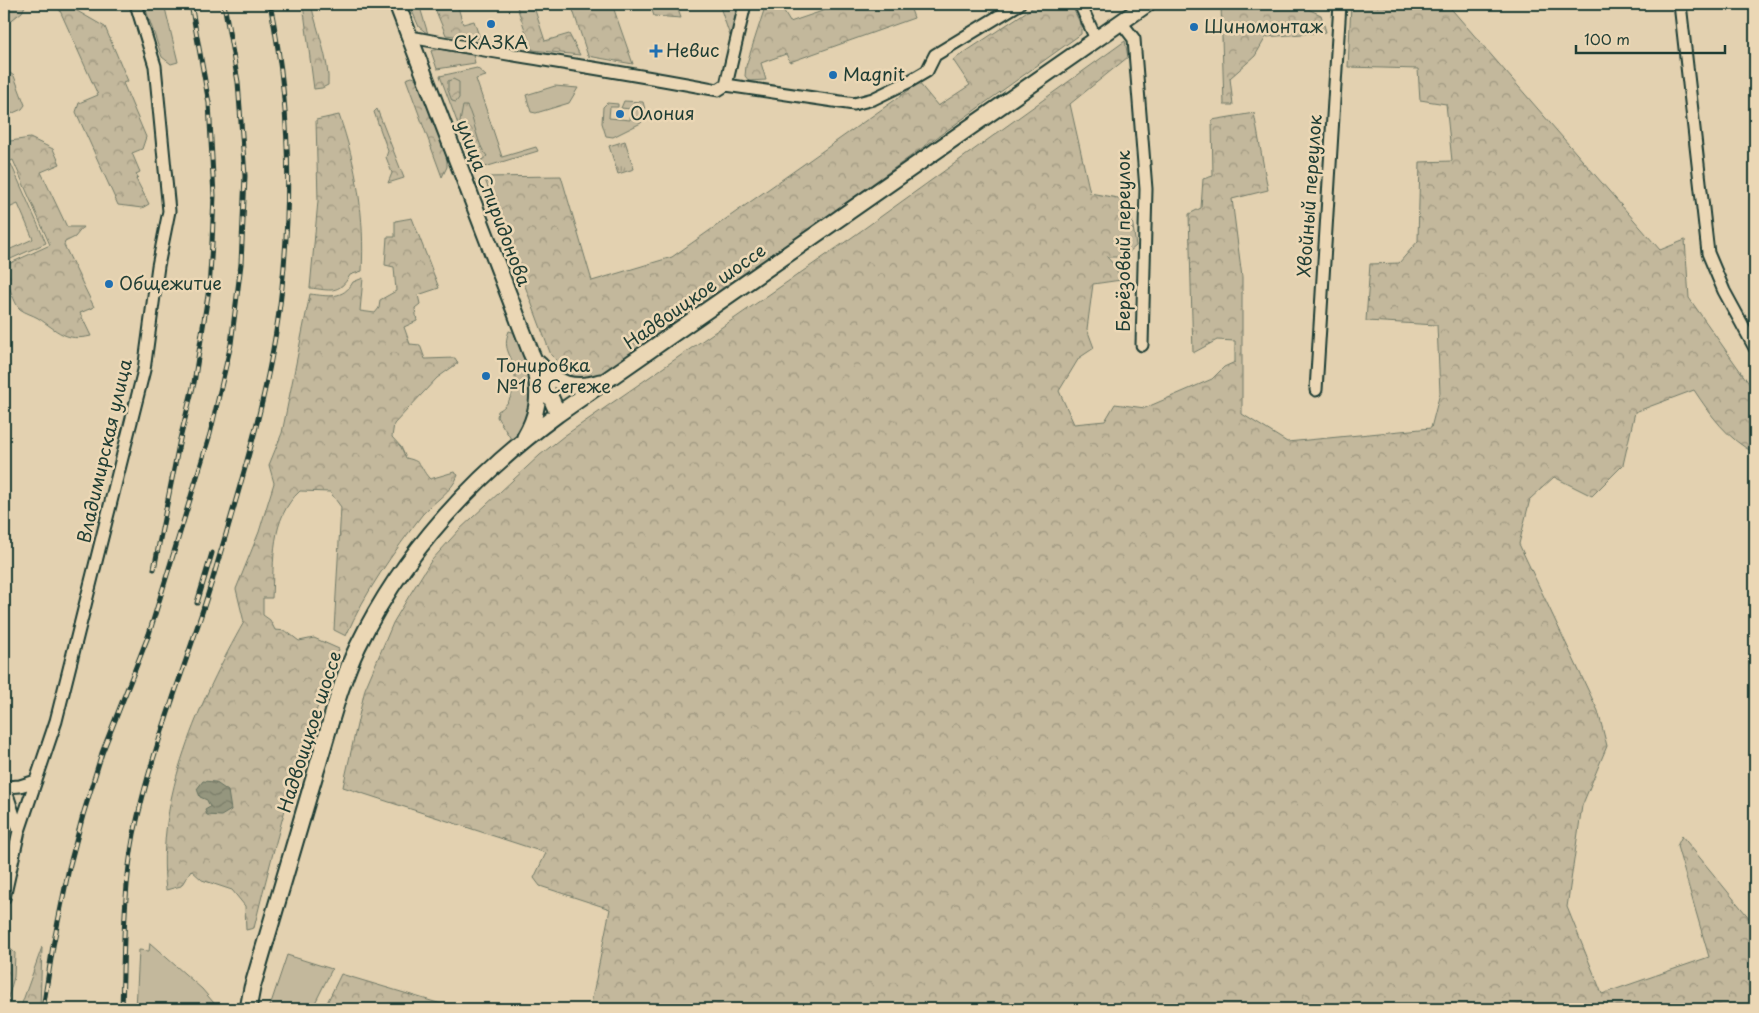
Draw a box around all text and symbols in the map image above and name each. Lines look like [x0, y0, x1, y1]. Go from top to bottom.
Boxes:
place label: Шиномонтаж [1204, 12, 1324, 39]
marker: СКАЗКА [485, 18, 497, 30]
marker: Шиномонтаж [1188, 21, 1200, 33]
scale bar [1576, 22, 1725, 54]
text: 100 m [1584, 27, 1630, 50]
place label: СКАЗКА [454, 28, 529, 55]
place label: Невис [666, 36, 720, 63]
marker: Невис [650, 45, 662, 57]
place label: Magnit [843, 60, 905, 87]
marker: Magnit [827, 69, 839, 81]
place label: Олония [630, 99, 695, 126]
marker: Олония [614, 108, 626, 120]
street label: Хвойный переулок [1289, 113, 1328, 278]
street label: улица Спиридонова [450, 115, 539, 291]
street label: Берёзовый переулок [1109, 150, 1136, 332]
street label: Надвоицкое шоссе [617, 236, 771, 355]
place label: Общежитие [119, 269, 222, 296]
marker: Общежитие [103, 278, 115, 290]
place label: Тонировка №1 в Сегеже [496, 351, 611, 399]
street label: Владимирская улица [69, 355, 138, 545]
marker: Тонировка №1 в Сегеже [480, 370, 492, 382]
street label: Надвоицкое шоссе [270, 647, 347, 816]

